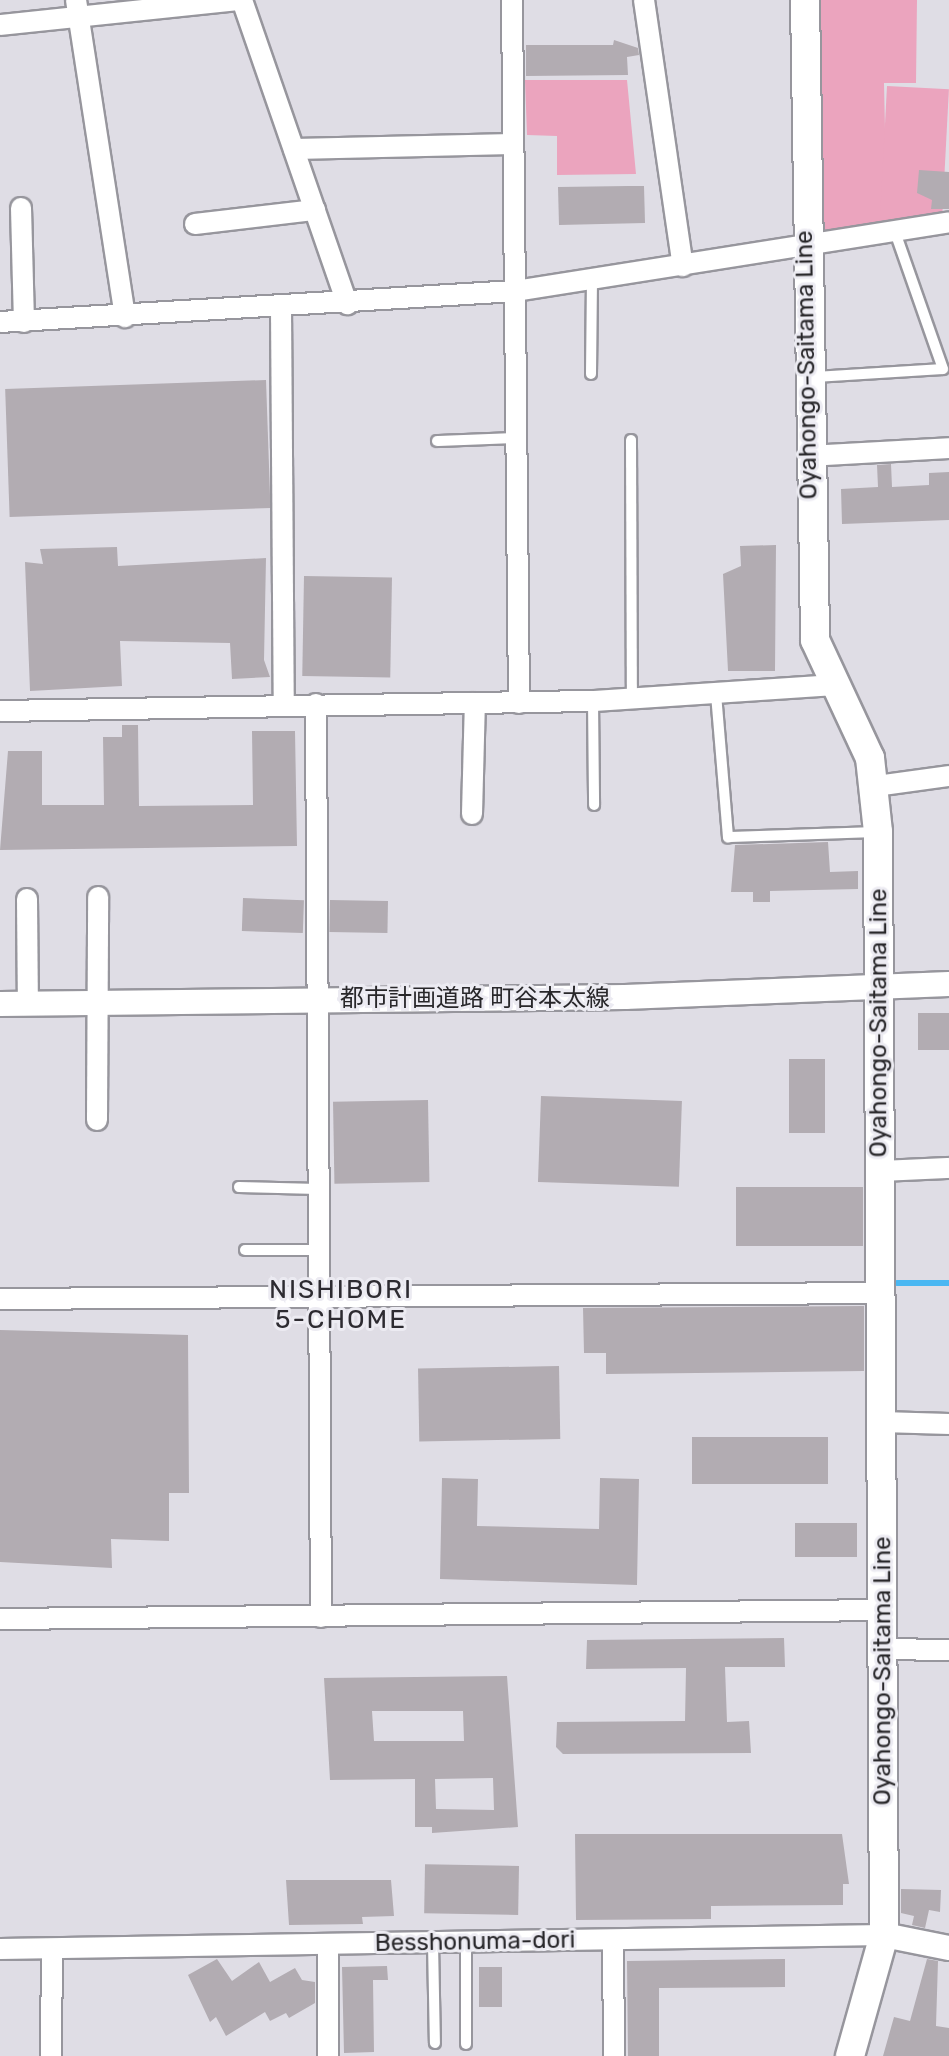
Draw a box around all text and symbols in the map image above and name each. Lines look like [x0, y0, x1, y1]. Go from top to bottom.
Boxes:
street label: Oyahongo-Saitama Line [790, 230, 824, 500]
street label: Oyahongo-Saitama Line [865, 889, 893, 1157]
street label: 都市計画道路 町谷本太線 [340, 985, 610, 1013]
district label: NISHIBORI 5-CHOME [269, 1274, 413, 1336]
street label: Oyahongo-Saitama Line [869, 1537, 897, 1805]
street label: Besshonuma-dori [375, 1926, 575, 1958]

